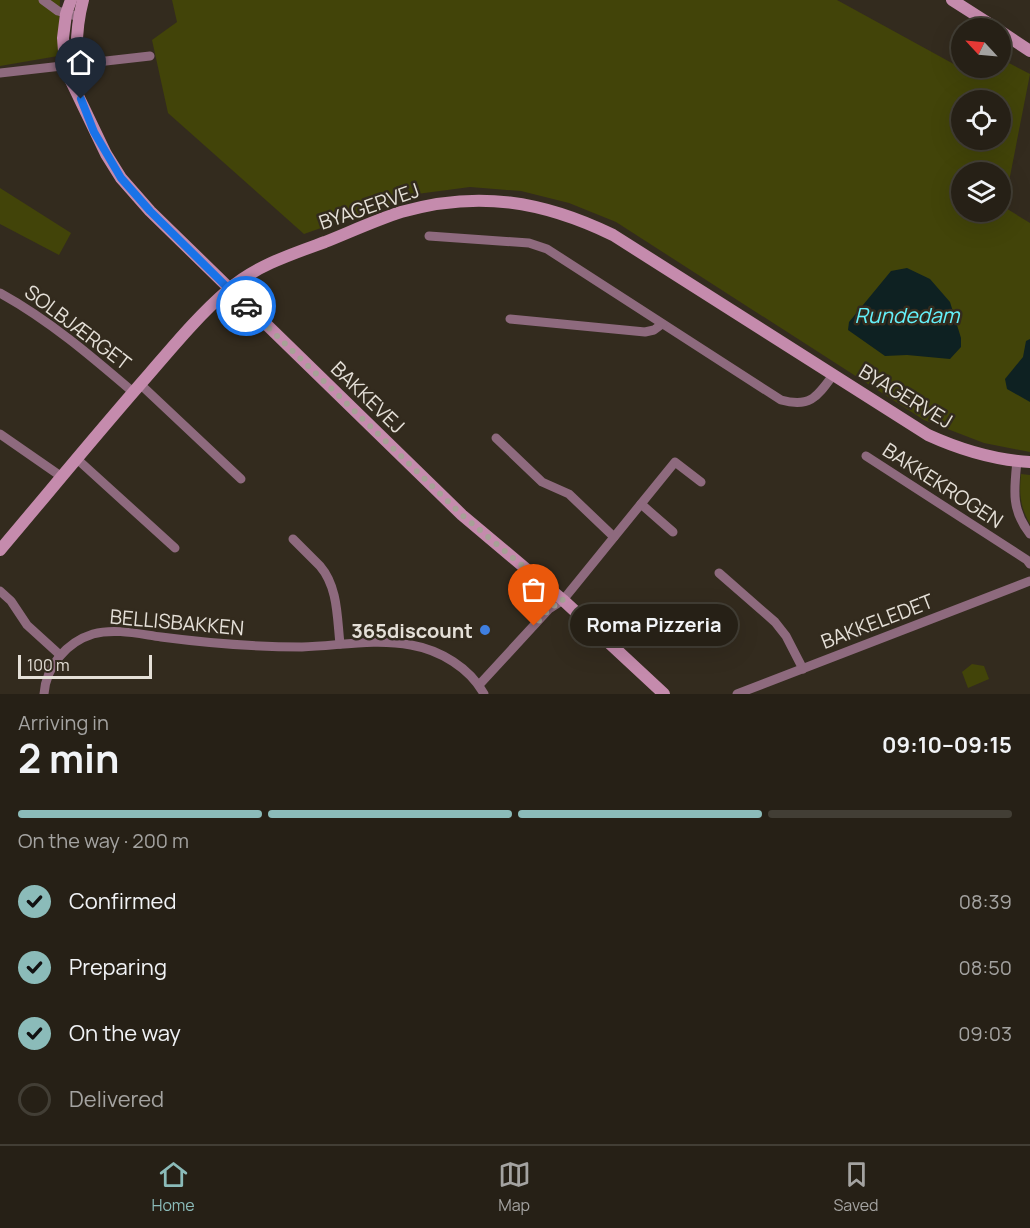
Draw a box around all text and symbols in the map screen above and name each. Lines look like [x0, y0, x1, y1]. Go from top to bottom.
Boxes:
north arrow [951, 18, 1011, 78]
map controls [951, 18, 1011, 222]
pin [55, 37, 106, 99]
icon: home [64, 46, 97, 79]
button: locate [951, 90, 1011, 150]
button: layers [951, 162, 1011, 222]
street label: BYAGERVEJ [315, 176, 423, 236]
courier [216, 276, 276, 336]
street label: SOLBJÆRGET [19, 278, 137, 376]
icon: car [230, 290, 263, 323]
water label: Rundedam [855, 301, 961, 329]
street label: BAKKEVEJ [325, 355, 411, 439]
street label: BYAGERVEJ [854, 358, 958, 434]
street label: BAKKEKROGEN [878, 436, 1008, 534]
pin [508, 564, 559, 626]
icon: bag [517, 573, 550, 606]
street label: BAKKELEDET [817, 587, 937, 655]
street label: BELLISBAKKEN [109, 603, 245, 641]
callout: Roma Pizzeria [570, 605, 738, 647]
text: Roma Pizzeria [586, 611, 722, 638]
place label: 365discount [351, 617, 473, 644]
marker: 365discount [478, 623, 492, 637]
scale bar [18, 652, 152, 680]
text: 100 m [27, 654, 70, 676]
text: Arriving in [18, 709, 109, 736]
text: 09:10–09:15 [882, 730, 1012, 760]
text: 2 min [18, 731, 119, 785]
text: On the way · 200 m [18, 827, 189, 854]
icon: check [18, 885, 51, 918]
text: Confirmed [69, 886, 177, 916]
text: 08:39 [959, 888, 1012, 915]
icon: check [18, 951, 51, 984]
text: Preparing [69, 952, 167, 982]
text: 08:50 [958, 954, 1012, 981]
icon: check [18, 1017, 51, 1050]
text: On the way [69, 1018, 181, 1048]
text: 09:03 [958, 1020, 1012, 1047]
text: Delivered [69, 1084, 164, 1114]
tab: Home [151, 1158, 195, 1216]
tab: Map [498, 1158, 531, 1216]
tab: Saved [833, 1158, 879, 1216]

